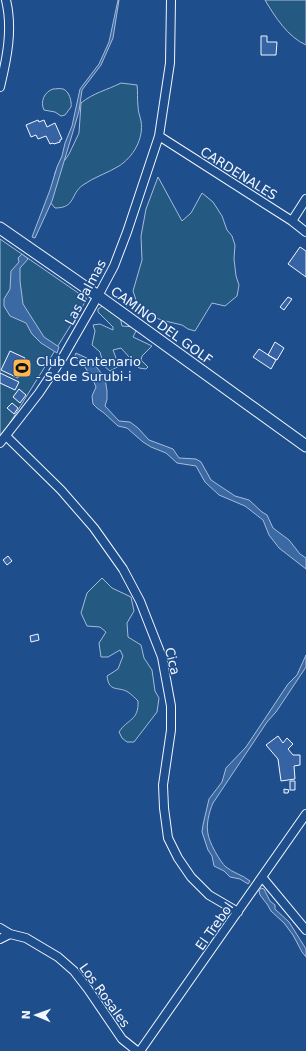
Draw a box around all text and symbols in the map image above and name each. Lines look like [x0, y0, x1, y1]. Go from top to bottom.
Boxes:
street label: CARDENALES [198, 144, 280, 203]
street label: Las Palmas [62, 257, 109, 328]
street label: CAMINO DEL GOLF [108, 284, 215, 367]
place label: Club Centenario - Sede Surubi-i [36, 354, 141, 384]
sports icon: Club Centenario - Sede Surubi-i [11, 357, 33, 379]
street label: Cica [162, 646, 183, 676]
street label: El Trebol [193, 900, 236, 953]
street label: Los Rosales [76, 960, 133, 1030]
north arrow [16, 995, 56, 1035]
text: N [20, 1010, 33, 1020]

